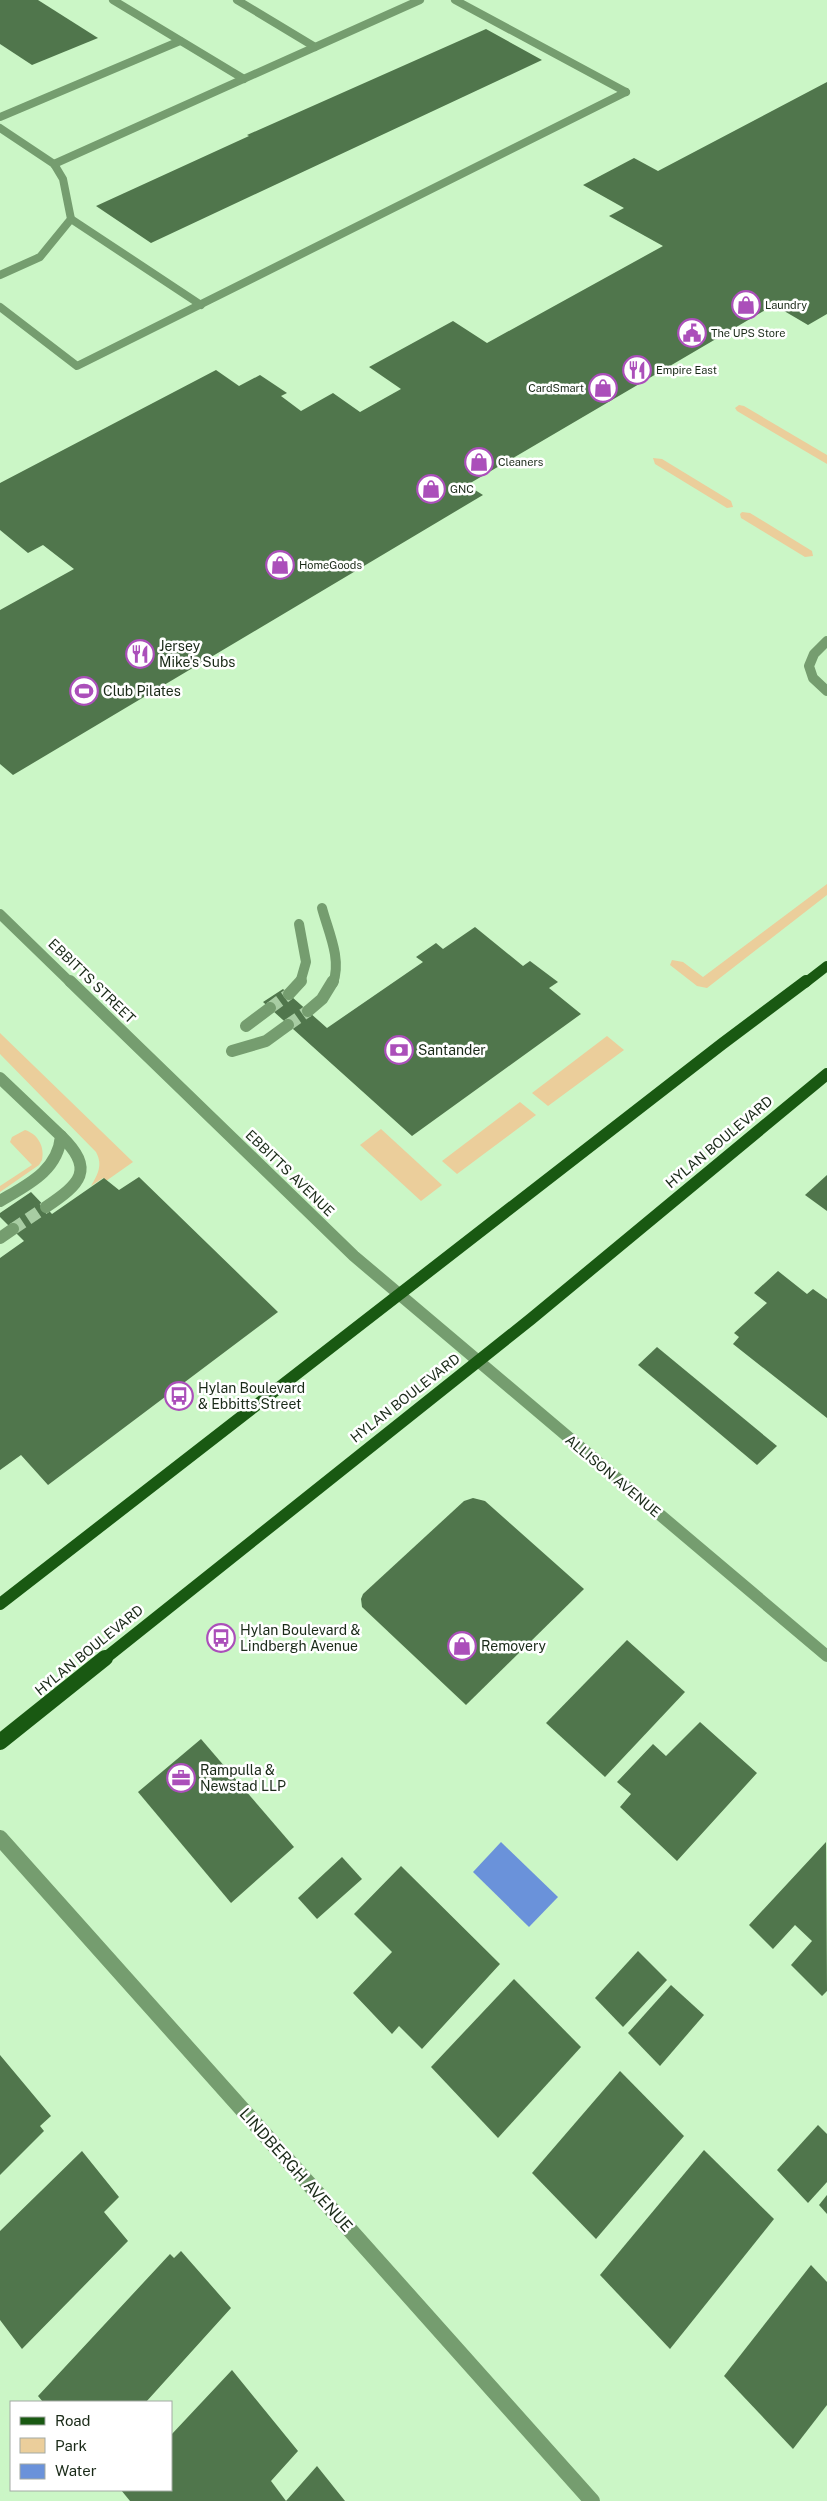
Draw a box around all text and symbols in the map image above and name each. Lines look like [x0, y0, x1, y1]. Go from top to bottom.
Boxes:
shop icon: Laundry [731, 290, 761, 320]
place label: Laundry [765, 299, 807, 311]
public building icon: The UPS Store [677, 318, 707, 348]
place label: The UPS Store [711, 327, 786, 339]
restaurant icon: Empire East [622, 355, 652, 385]
place label: Empire East [656, 364, 717, 376]
shop icon: CardSmart [588, 373, 618, 403]
place label: CardSmart [528, 382, 584, 394]
shop icon: Cleaners [464, 447, 494, 477]
place label: Cleaners [498, 456, 544, 468]
shop icon: GNC [416, 474, 446, 504]
place label: GNC [450, 483, 474, 495]
shop icon: HomeGoods [265, 550, 295, 580]
place label: HomeGoods [299, 559, 362, 571]
place label: Jersey Mike's Subs [159, 638, 235, 670]
restaurant icon: Jersey Mike's Subs [125, 639, 155, 669]
sports icon: Club Pilates [69, 676, 99, 706]
place label: Club Pilates [103, 683, 181, 699]
street label: EBBITTS STREET [45, 935, 139, 1027]
bank icon: Santander [384, 1035, 414, 1065]
place label: Santander [418, 1042, 486, 1058]
street label: HYLAN BOULEVARD [662, 1093, 776, 1191]
street label: EBBITTS AVENUE [242, 1127, 338, 1219]
street label: HYLAN BOULEVARD [347, 1350, 463, 1446]
place label: Hylan Boulevard & Ebbitts Street [198, 1380, 305, 1412]
bus stop icon: Hylan Boulevard & Ebbitts Street [164, 1381, 194, 1411]
street label: ALLISON AVENUE [562, 1432, 664, 1520]
street label: HYLAN BOULEVARD [32, 1601, 146, 1699]
place label: Hylan Boulevard & Lindbergh Avenue [240, 1622, 361, 1654]
bus stop icon: Hylan Boulevard & Lindbergh Avenue [206, 1623, 236, 1653]
shop icon: Removery [447, 1631, 477, 1661]
place label: Removery [481, 1638, 547, 1654]
place label: Rampulla & Newstad LLP [200, 1762, 286, 1794]
office icon: Rampulla & Newstad LLP [166, 1763, 196, 1793]
street label: LINDBERGH AVENUE [235, 2104, 357, 2236]
legend [10, 2401, 172, 2491]
text: Road [55, 2412, 91, 2429]
text: Park [55, 2437, 87, 2454]
text: Water [55, 2462, 97, 2479]

